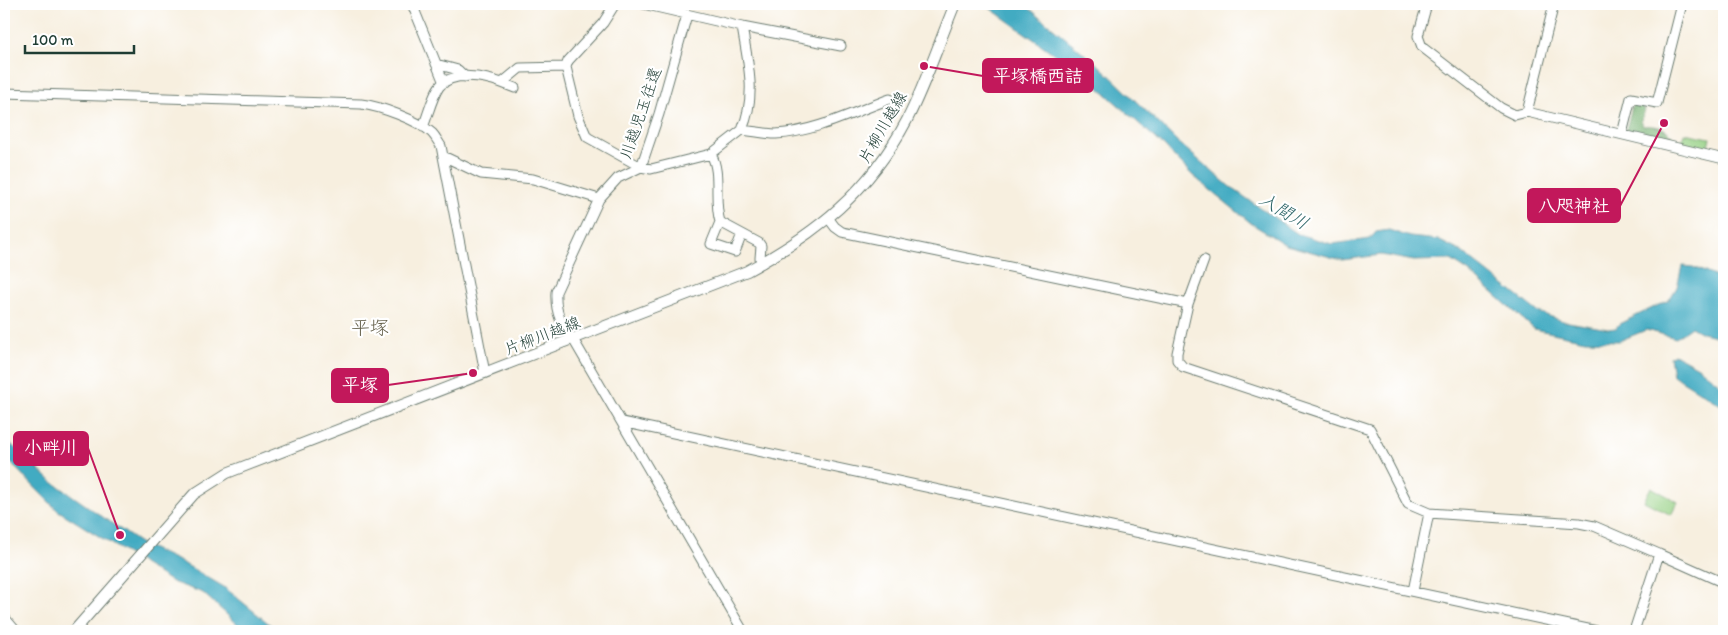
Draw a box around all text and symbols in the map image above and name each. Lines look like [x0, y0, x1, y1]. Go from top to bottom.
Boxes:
scale bar [25, 22, 134, 54]
text: 100 m [32, 31, 74, 49]
callout: 平塚橋西詰 [983, 59, 1093, 92]
street label: 川越児玉往還 [616, 65, 665, 162]
text: 平塚橋西詰 [993, 65, 1083, 87]
street label: 片柳川越線 [854, 88, 911, 167]
water label: 入間川 [1255, 188, 1313, 234]
callout: 八咫神社 [1528, 189, 1620, 222]
text: 八咫神社 [1538, 195, 1610, 217]
street label: 片柳川越線 [501, 312, 583, 359]
district label: 平塚 [351, 316, 389, 339]
callout: 平塚 [332, 369, 388, 402]
text: 平塚 [342, 374, 378, 396]
callout: 小畔川 [14, 432, 88, 465]
text: 小畔川 [24, 437, 78, 459]

